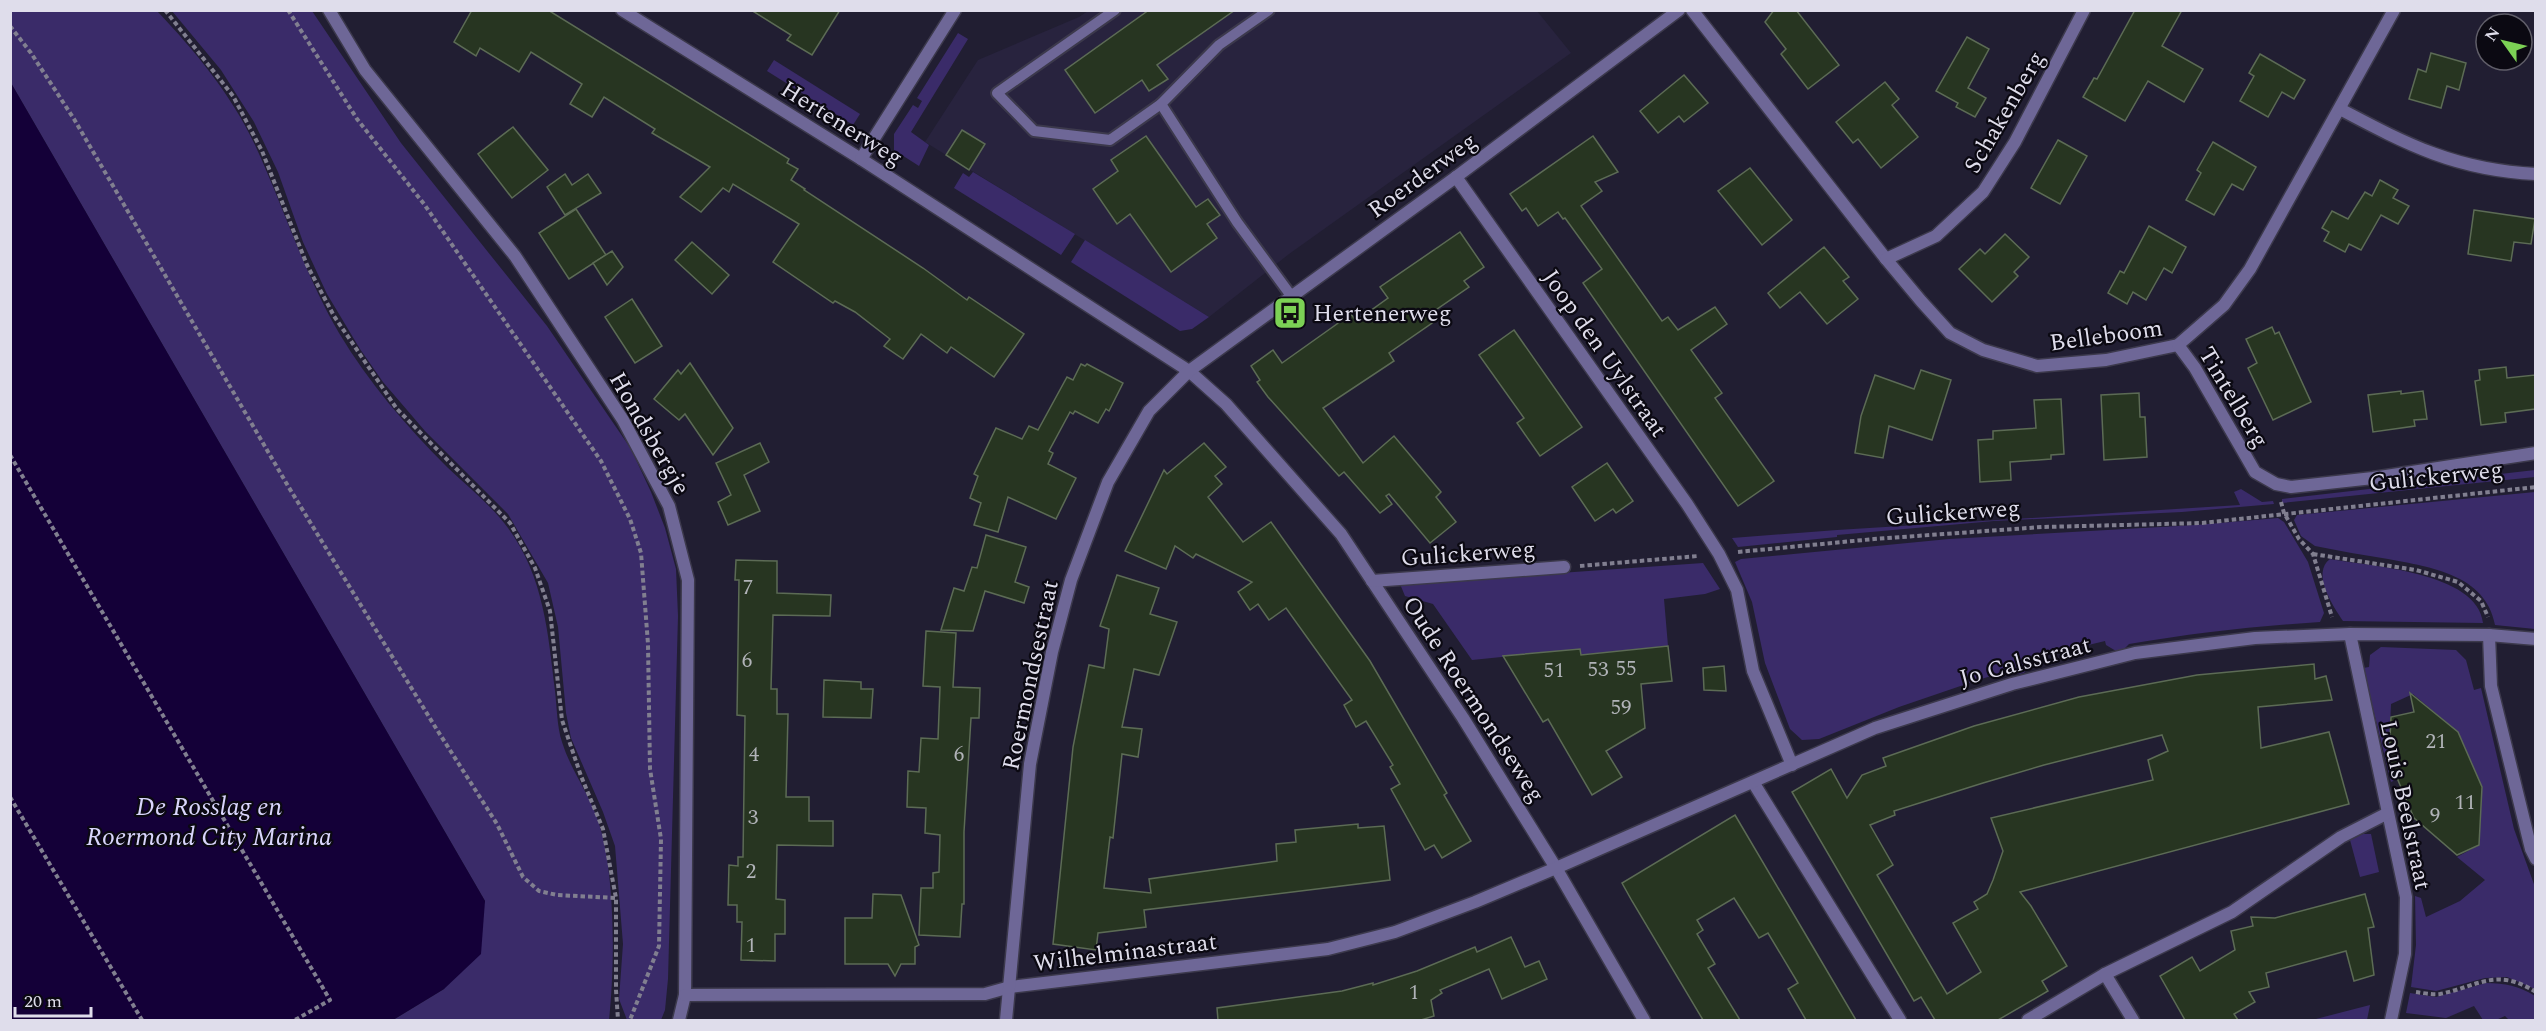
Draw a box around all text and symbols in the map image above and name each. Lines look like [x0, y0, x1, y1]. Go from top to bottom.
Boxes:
north arrow [2474, 12, 2534, 72]
text: N [2479, 22, 2506, 46]
street label: Schakenberg [1955, 45, 2055, 180]
street label: Hertenerweg [773, 72, 910, 176]
street label: Roerderweg [1360, 124, 1485, 228]
street label: Joop den Uylstraat [1533, 262, 1676, 445]
bus stop icon: Hertenerweg [1272, 295, 1308, 331]
place label: Hertenerweg [1313, 296, 1452, 332]
street label: Belleboom [2047, 310, 2165, 362]
street label: Tintelberg [2189, 340, 2278, 455]
street label: Hondsbergje [599, 365, 699, 502]
street label: Gulickerweg [2367, 452, 2505, 502]
street label: Gulickerweg [1885, 490, 2022, 536]
street label: Gulickerweg [1400, 531, 1537, 577]
house number: 7 [743, 572, 753, 604]
street label: Roermondsestraat [993, 577, 1069, 774]
street label: Oude Roermondseweg [1393, 589, 1554, 810]
street label: Jo Calsstraat [1956, 627, 2095, 697]
house number: 6 [742, 645, 752, 677]
house number: 55 [1616, 653, 1637, 685]
house number: 53 [1588, 654, 1609, 686]
house number: 51 [1544, 655, 1565, 687]
house number: 59 [1611, 692, 1632, 724]
street label: Louis Beelstraat [2369, 717, 2441, 893]
house number: 21 [2426, 726, 2447, 758]
house number: 4 [749, 739, 760, 771]
house number: 6 [954, 739, 964, 771]
water label: De Rosslag en Roermond City Marina [86, 787, 332, 857]
house number: 11 [2455, 787, 2476, 819]
house number: 9 [2430, 800, 2440, 832]
house number: 3 [748, 802, 759, 834]
house number: 2 [746, 856, 756, 888]
street label: Wilhelminastraat [1031, 924, 1219, 982]
house number: 1 [746, 930, 756, 962]
house number: 1 [1409, 977, 1419, 1009]
scale bar [15, 980, 92, 1018]
text: 20 m [24, 988, 62, 1015]

